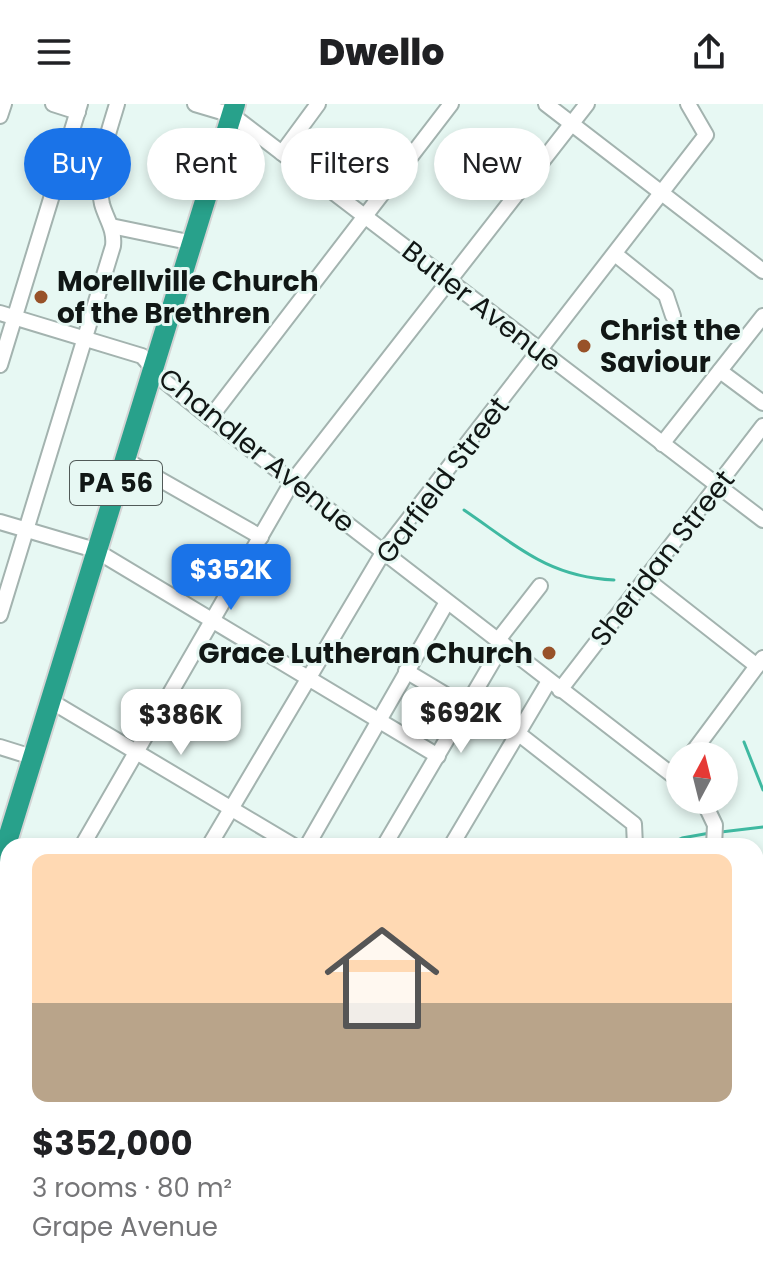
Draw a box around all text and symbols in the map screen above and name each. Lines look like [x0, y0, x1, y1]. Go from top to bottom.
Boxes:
text: Dwello [319, 27, 444, 78]
icon: menu [32, 30, 76, 74]
icon: share [687, 30, 731, 74]
chip: Buy [24, 128, 131, 200]
chip: Rent [147, 128, 265, 200]
chip: Filters [281, 128, 418, 200]
chip: New [434, 128, 550, 200]
street label: Butler Avenue [394, 232, 570, 381]
place label: Morellville Church of the Brethren [57, 262, 319, 333]
marker: Morellville Church of the Brethren [32, 288, 50, 306]
place label: Christ the Saviour [600, 311, 741, 382]
marker: Christ the Saviour [575, 337, 593, 355]
street label: Chandler Avenue [150, 359, 363, 542]
street label: Garfield Street [367, 389, 518, 572]
road number: PA 56 [70, 461, 162, 505]
street label: Sheridan Street [581, 462, 744, 655]
pin: $352K [175, 544, 287, 612]
text: $352K [190, 552, 272, 588]
place label: Grace Lutheran Church [198, 634, 533, 673]
marker: Grace Lutheran Church [540, 644, 558, 662]
pin: $692K [405, 687, 517, 755]
pin: $386K [125, 689, 237, 757]
text: $692K [420, 695, 502, 731]
text: $386K [139, 697, 223, 733]
north arrow [666, 742, 738, 814]
map controls [666, 742, 738, 814]
icon: home [310, 906, 454, 1050]
text: $352,000 [32, 1119, 193, 1167]
text: 3 rooms · 80 m² [32, 1170, 232, 1206]
text: Grape Avenue [32, 1209, 218, 1245]

